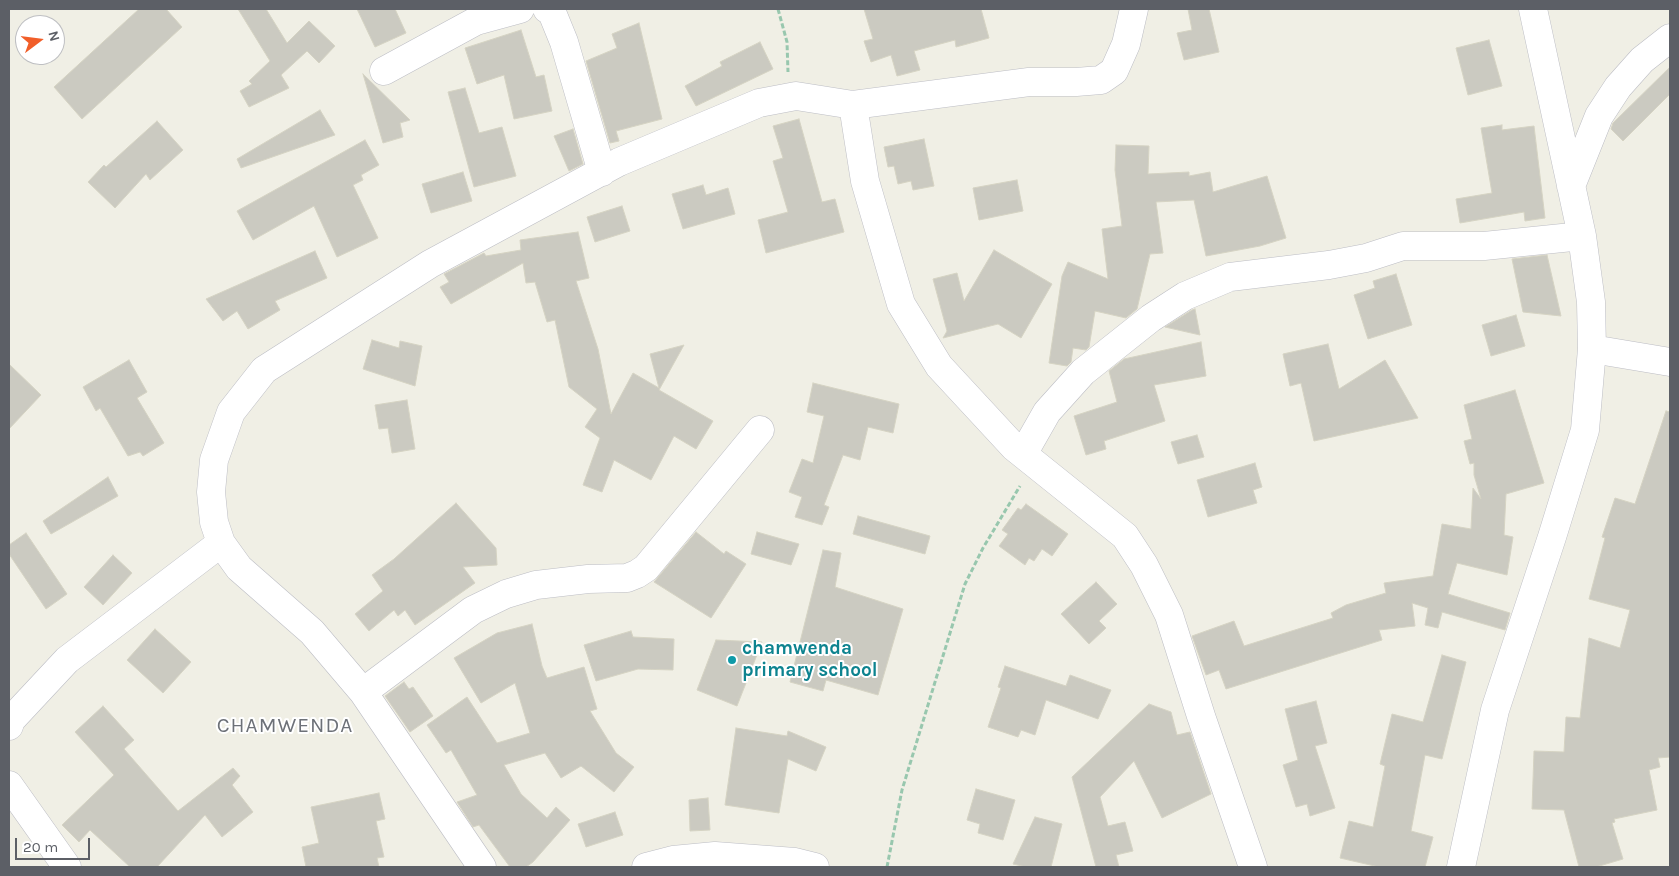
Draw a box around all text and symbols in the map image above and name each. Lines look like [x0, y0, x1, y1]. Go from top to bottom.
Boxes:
north arrow [15, 15, 65, 65]
text: N [44, 29, 64, 43]
place label: chamwenda primary school [742, 638, 877, 682]
marker: chamwenda primary school [726, 654, 738, 666]
district label: CHAMWENDA [216, 713, 354, 739]
scale bar [18, 828, 92, 860]
text: 20 m [23, 838, 58, 856]

